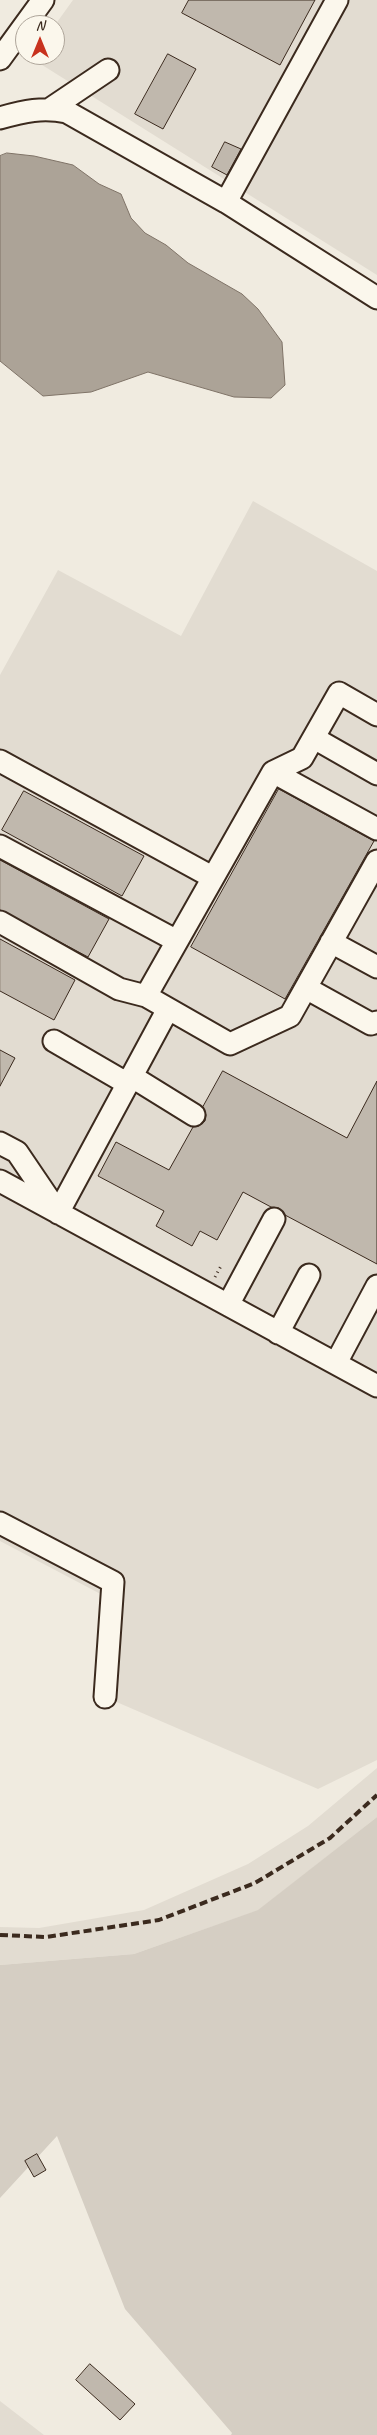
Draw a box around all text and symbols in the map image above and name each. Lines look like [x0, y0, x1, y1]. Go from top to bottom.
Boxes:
north arrow [15, 15, 65, 65]
text: N [36, 17, 44, 34]

